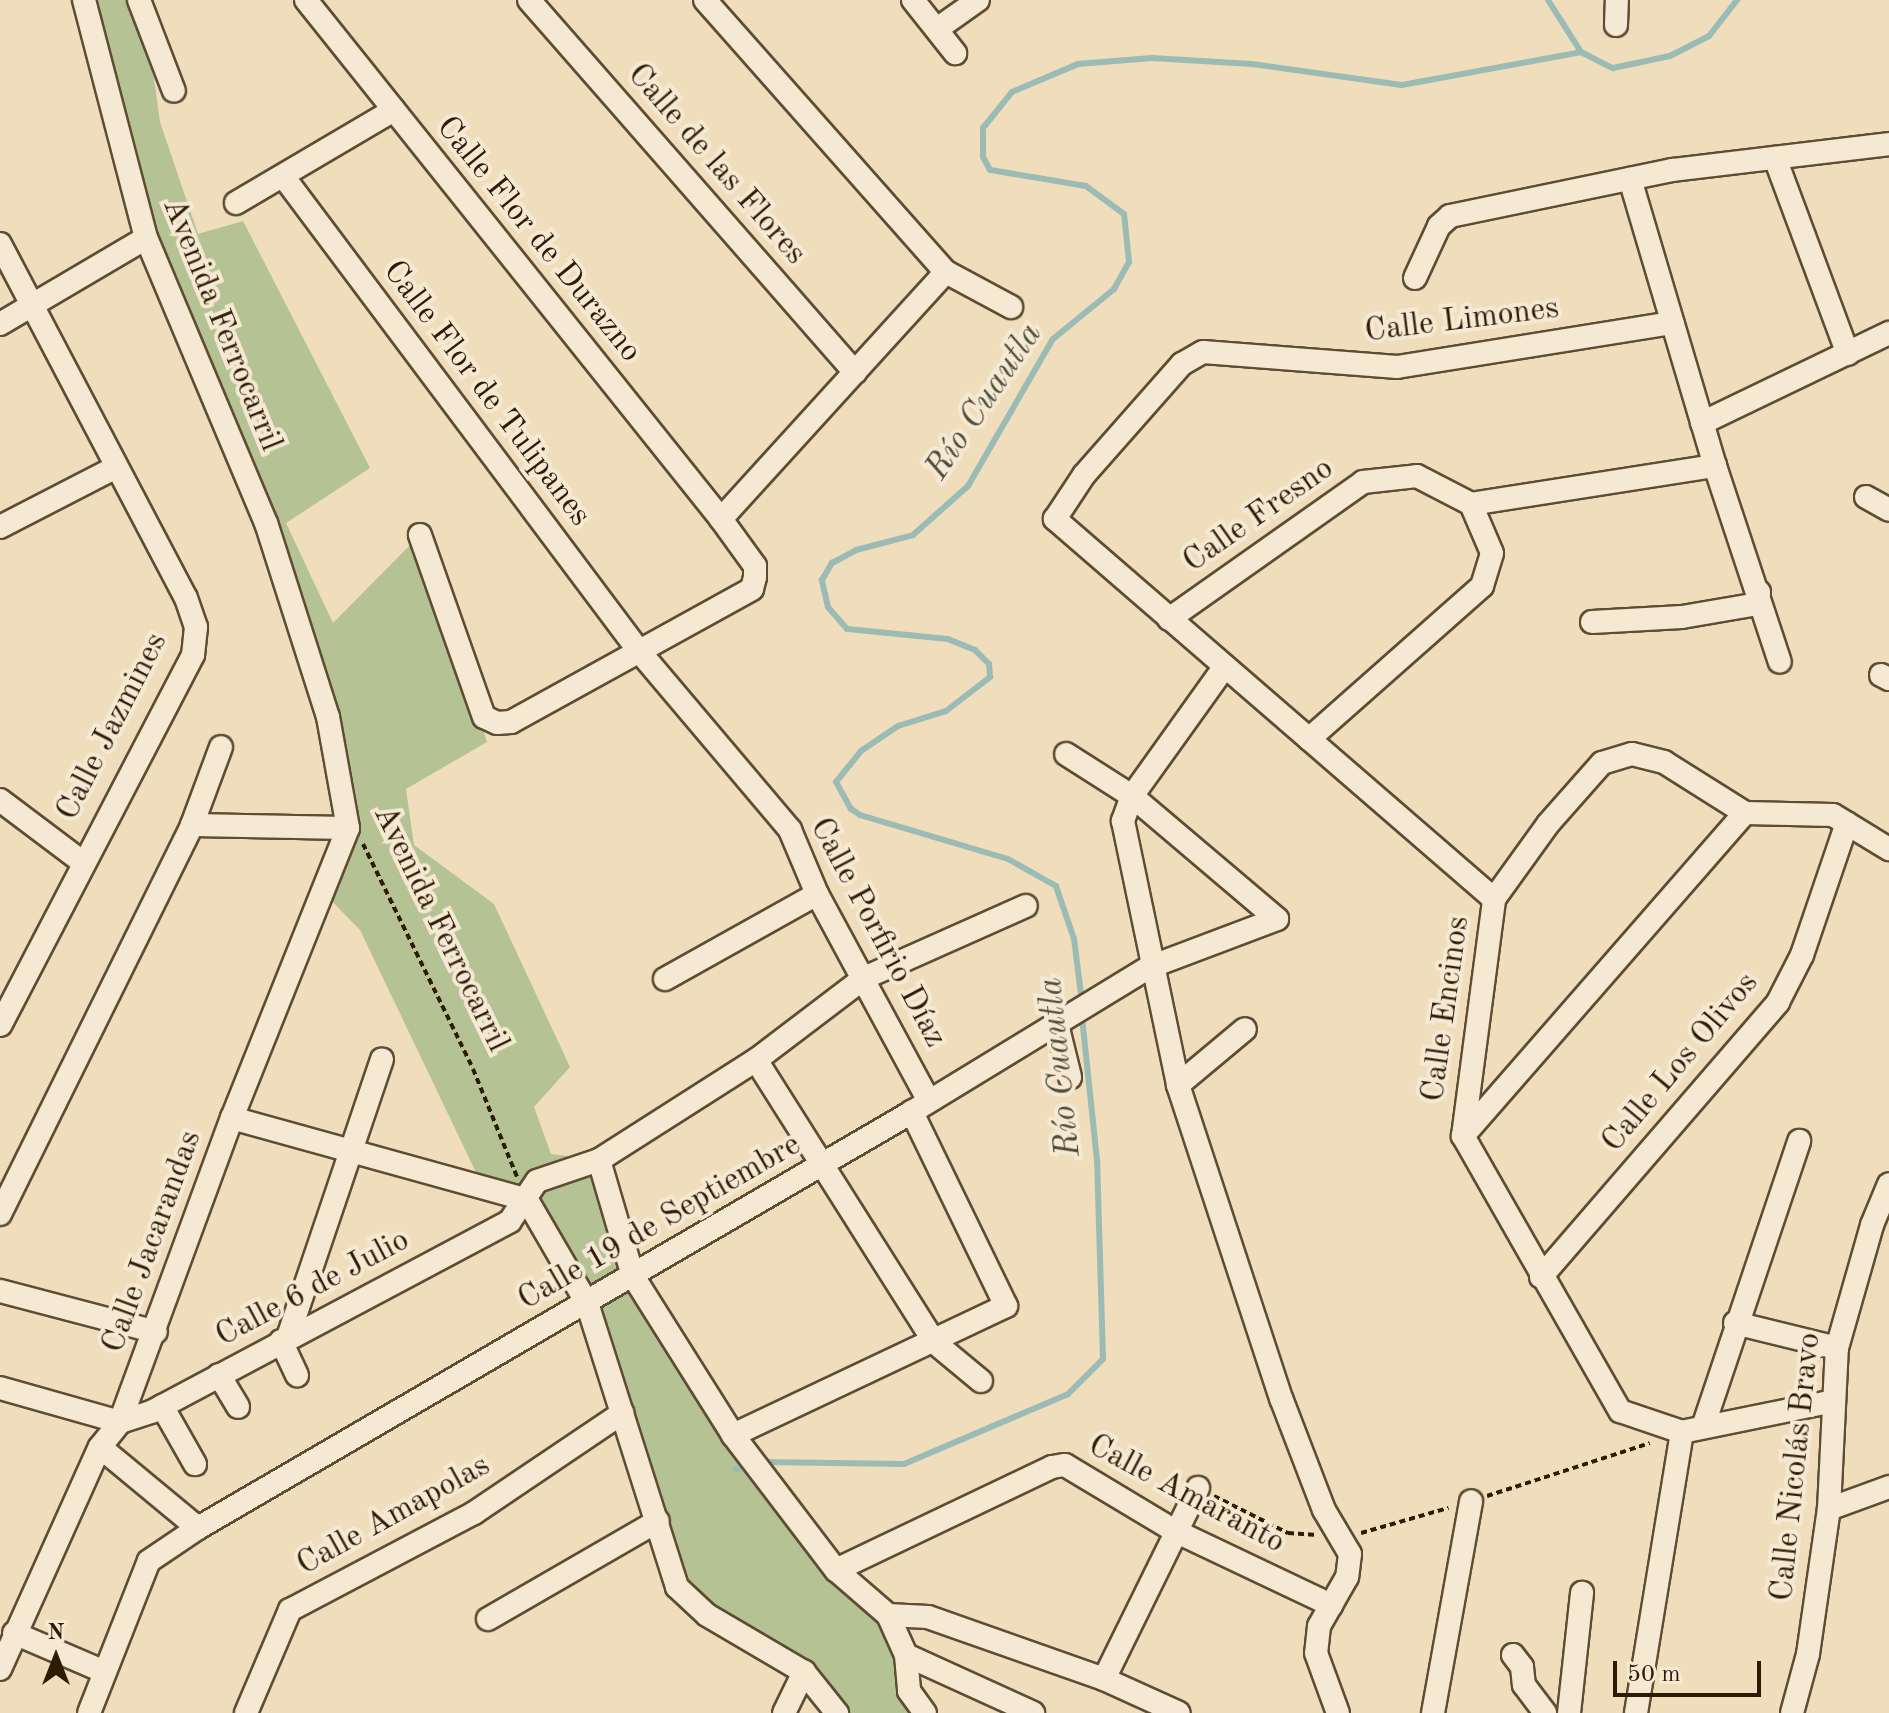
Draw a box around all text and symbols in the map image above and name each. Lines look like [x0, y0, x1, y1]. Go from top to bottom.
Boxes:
street label: Calle de las Flores [618, 57, 814, 273]
street label: Calle Flor de Durazno [427, 109, 649, 371]
street label: Avenida Ferrocarril [153, 193, 289, 457]
street label: Calle Flor de Tulipanes [374, 254, 598, 534]
street label: Calle Limones [1363, 290, 1561, 352]
water label: Río Cuautla [918, 316, 1052, 488]
street label: Calle Fresno [1176, 450, 1342, 582]
street label: Calle Jazmines [49, 627, 177, 827]
street label: Avenida Ferrocarril [364, 800, 516, 1058]
street label: Calle Porfirio Díaz [800, 812, 954, 1054]
street label: Calle Encinos [1415, 914, 1479, 1104]
street label: Calle Los Olivos [1595, 965, 1767, 1161]
water label: Río Cuautla [1031, 975, 1091, 1159]
street label: Calle Jacarandas [95, 1126, 211, 1358]
street label: Calle 19 de Septiembre [512, 1126, 808, 1320]
street label: Calle 6 de Julio [210, 1222, 416, 1356]
street label: Calle Nicolás Bravo [1764, 1331, 1830, 1603]
street label: Calle Amaranto [1081, 1427, 1291, 1563]
street label: Calle Amapolas [291, 1447, 497, 1585]
north arrow [16, 1617, 96, 1697]
text: N [48, 1622, 64, 1644]
scale bar [1617, 1645, 1765, 1695]
text: 50 m [1627, 1663, 1681, 1687]

